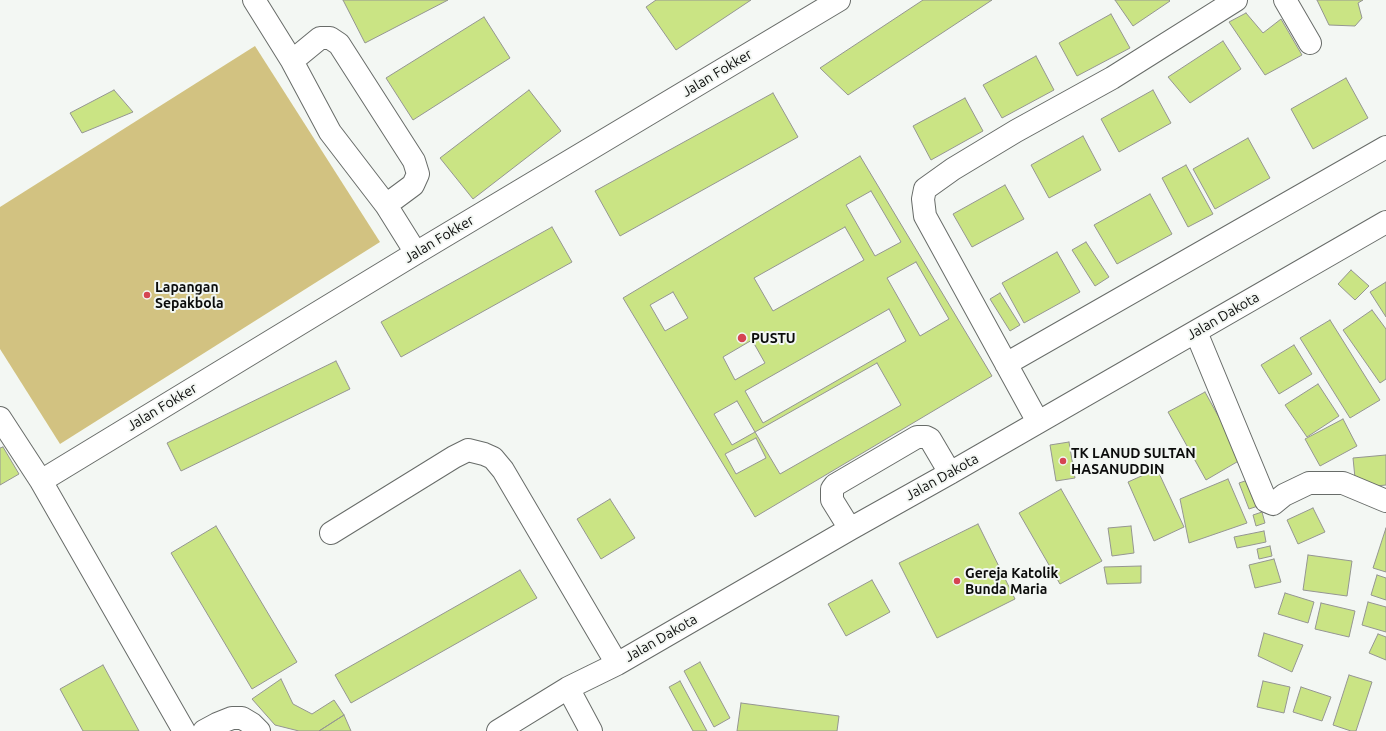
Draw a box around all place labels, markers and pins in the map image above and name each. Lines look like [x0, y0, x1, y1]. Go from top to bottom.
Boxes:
place label: Lapangan Sepakbola [155, 279, 224, 312]
marker: Lapangan Sepakbola [142, 290, 152, 300]
place label: PUSTU [751, 330, 796, 346]
marker: PUSTU [736, 332, 748, 344]
place label: TK LANUD SULTAN HASANUDDIN [1071, 445, 1196, 478]
marker: TK LANUD SULTAN HASANUDDIN [1058, 456, 1068, 466]
place label: Gereja Katolik Bunda Maria [965, 565, 1058, 598]
marker: Gereja Katolik Bunda Maria [952, 576, 962, 586]

